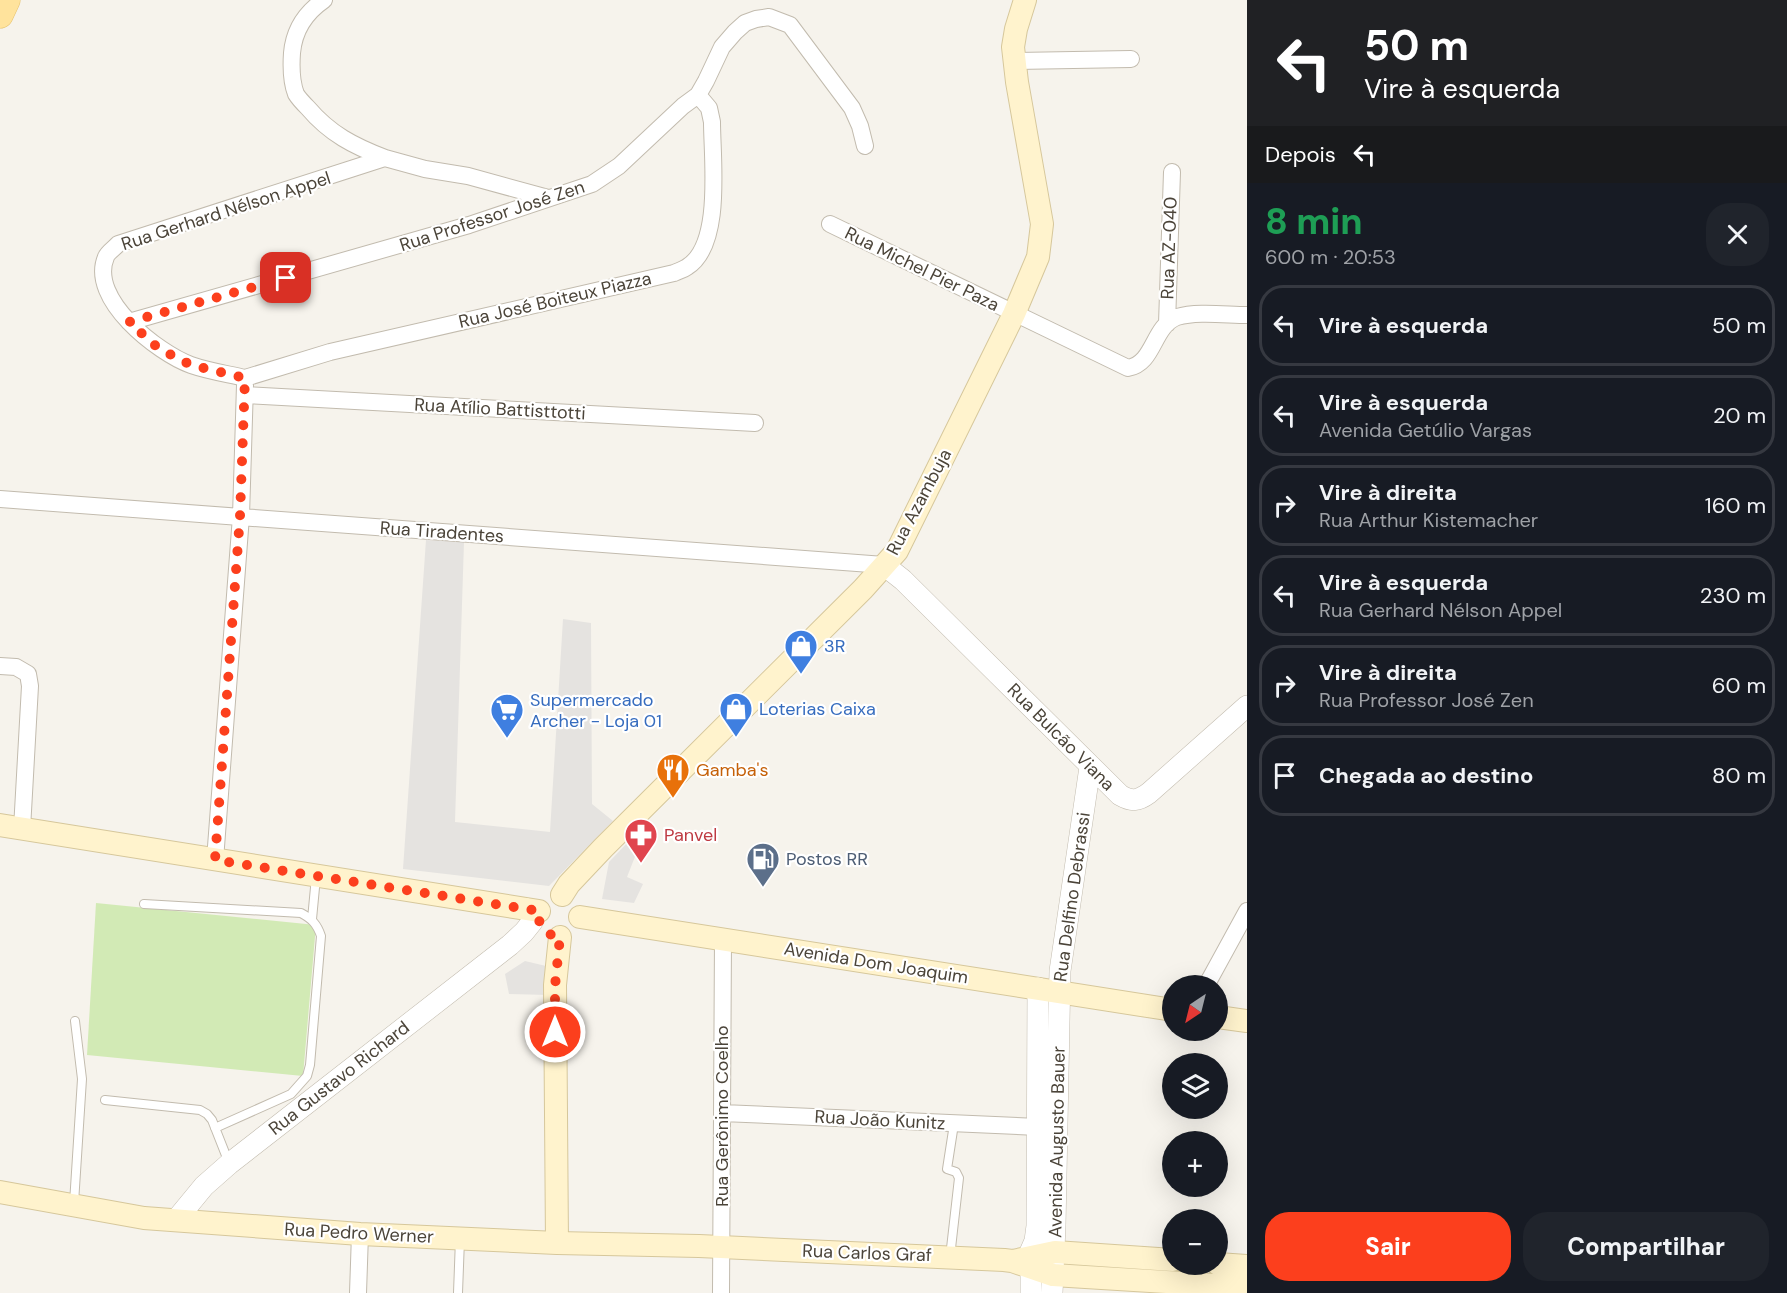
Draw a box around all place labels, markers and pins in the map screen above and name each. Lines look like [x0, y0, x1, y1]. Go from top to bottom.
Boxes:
pin [260, 252, 311, 303]
shop icon: 3R [783, 628, 819, 675]
place label: 3R [824, 634, 845, 658]
place label: Supermercado Archer - Loja 01 [530, 688, 662, 733]
shop icon: Loterias Caixa [718, 691, 754, 738]
supermarket icon: Supermercado Archer - Loja 01 [489, 692, 525, 739]
place label: Loterias Caixa [759, 697, 876, 721]
restaurant icon: Gamba's [655, 752, 691, 799]
place label: Gamba's [696, 758, 768, 782]
pharmacy icon: Panvel [623, 817, 659, 864]
place label: Panvel [664, 823, 717, 847]
fuel station icon: Postos RR [745, 841, 781, 888]
place label: Postos RR [786, 847, 868, 871]

